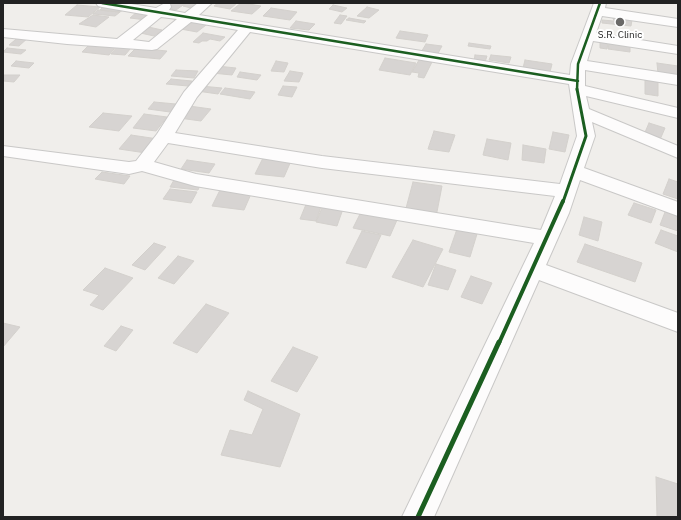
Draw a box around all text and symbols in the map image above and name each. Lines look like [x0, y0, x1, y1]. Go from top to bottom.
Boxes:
marker: S.R. Clinic [614, 16, 626, 28]
place label: S.R. Clinic [598, 29, 642, 41]

